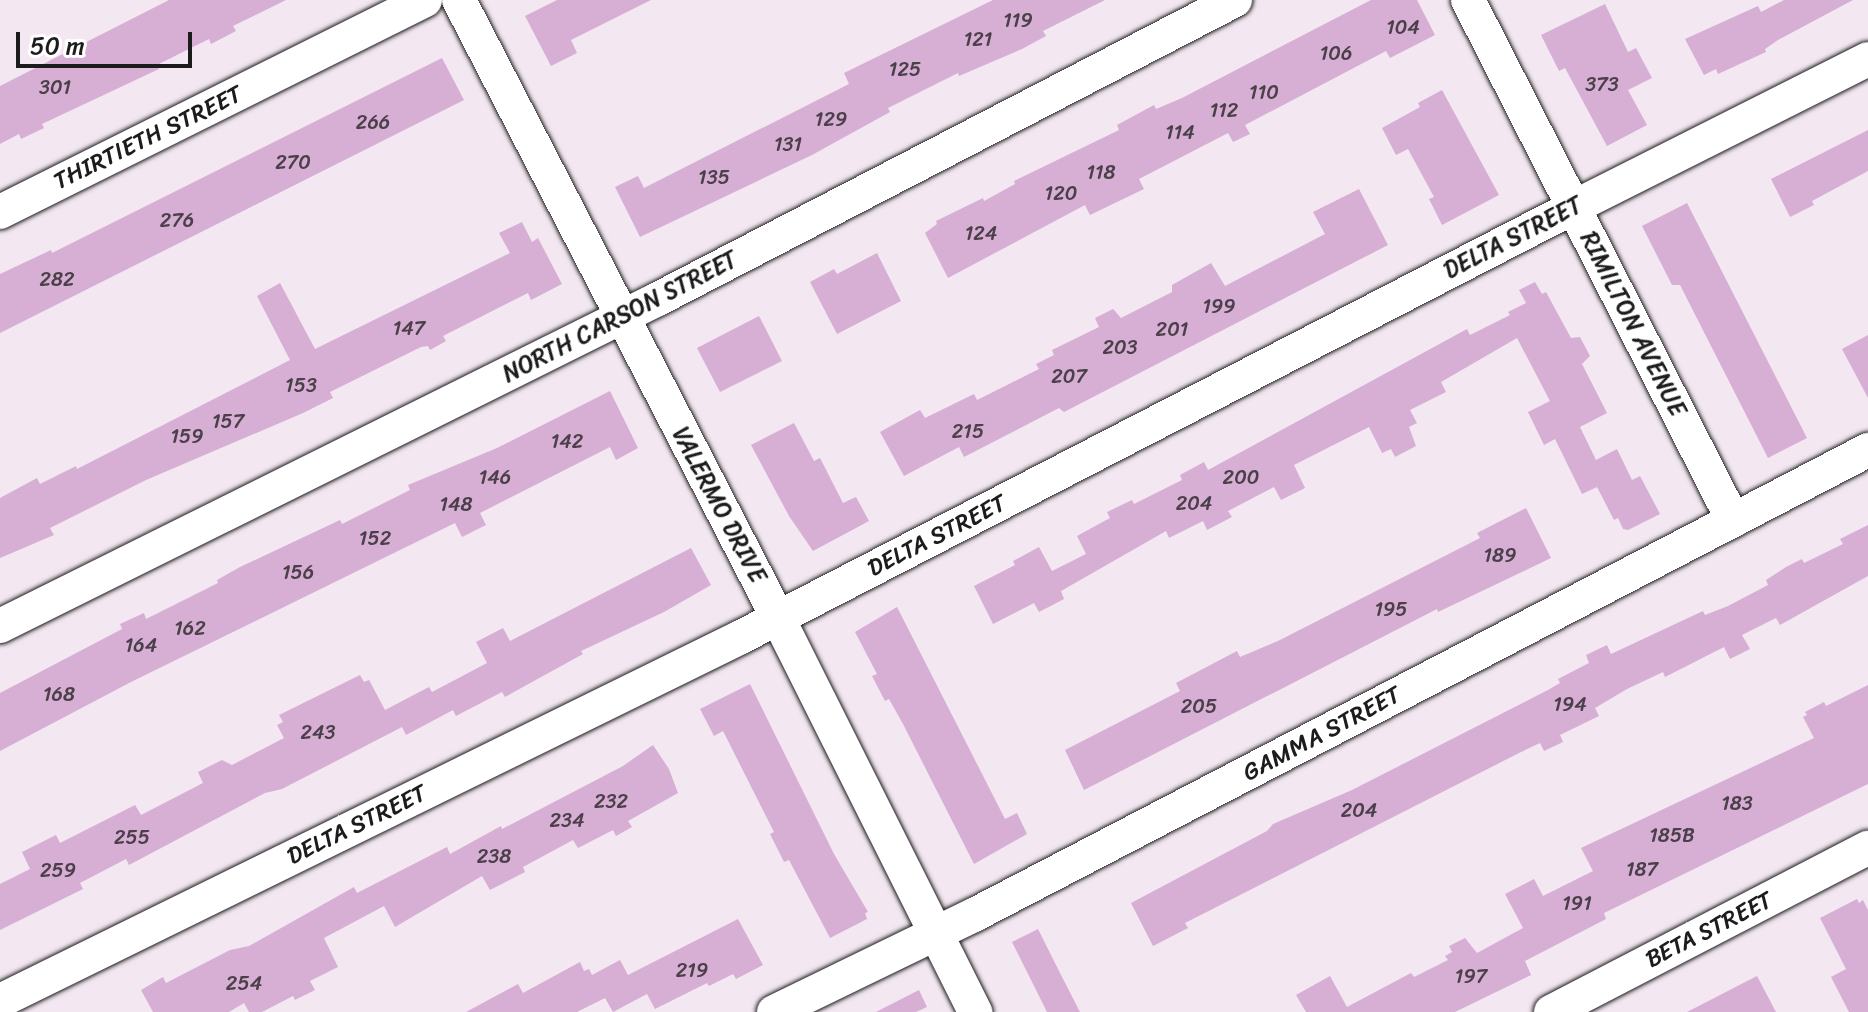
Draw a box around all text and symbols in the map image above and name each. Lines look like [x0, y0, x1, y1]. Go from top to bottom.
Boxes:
house number: 119 [1003, 8, 1033, 32]
house number: 104 [1386, 15, 1420, 39]
scale bar [20, 16, 196, 66]
text: 50 m [30, 25, 85, 67]
house number: 121 [964, 27, 992, 51]
house number: 106 [1320, 41, 1352, 65]
house number: 125 [889, 57, 921, 81]
house number: 373 [1585, 72, 1619, 96]
house number: 301 [39, 75, 71, 99]
street label: THIRTIETH STREET [49, 80, 247, 196]
house number: 110 [1249, 80, 1279, 104]
house number: 112 [1210, 98, 1238, 122]
house number: 129 [815, 107, 847, 131]
house number: 266 [356, 110, 390, 134]
house number: 114 [1165, 120, 1195, 144]
house number: 131 [774, 132, 802, 156]
house number: 270 [275, 150, 311, 174]
house number: 118 [1086, 160, 1116, 184]
house number: 135 [698, 165, 730, 189]
house number: 120 [1045, 181, 1077, 205]
street label: DELTA STREET [1439, 191, 1587, 285]
house number: 276 [160, 208, 194, 232]
house number: 124 [965, 221, 997, 245]
street label: RIMILTON AVENUE [1574, 227, 1692, 421]
street label: NORTH CARSON STREET [497, 245, 743, 389]
house number: 282 [39, 267, 75, 291]
house number: 199 [1202, 294, 1236, 318]
house number: 147 [393, 316, 425, 340]
house number: 201 [1156, 317, 1188, 341]
house number: 203 [1102, 335, 1138, 359]
house number: 207 [1051, 364, 1087, 388]
house number: 153 [285, 373, 317, 397]
house number: 157 [212, 409, 244, 433]
house number: 215 [952, 419, 984, 443]
street label: VALERMO DRIVE [666, 422, 772, 588]
house number: 159 [170, 424, 204, 448]
house number: 142 [551, 429, 583, 453]
house number: 146 [479, 465, 511, 489]
house number: 200 [1223, 465, 1259, 489]
street label: DELTA STREET [863, 489, 1011, 583]
house number: 204 [1176, 491, 1212, 515]
house number: 148 [439, 492, 473, 516]
house number: 152 [359, 526, 391, 550]
house number: 189 [1484, 543, 1516, 567]
house number: 156 [282, 560, 314, 584]
house number: 195 [1374, 597, 1408, 621]
house number: 162 [174, 616, 206, 640]
house number: 164 [125, 633, 157, 657]
street label: GAMMA STREET [1238, 680, 1406, 788]
house number: 168 [43, 682, 75, 706]
house number: 194 [1553, 692, 1587, 716]
house number: 205 [1181, 694, 1217, 718]
house number: 243 [300, 720, 336, 744]
street label: DELTA STREET [283, 779, 431, 871]
house number: 232 [594, 789, 628, 813]
house number: 183 [1721, 791, 1753, 815]
house number: 204 [1341, 798, 1377, 822]
house number: 234 [549, 808, 585, 832]
house number: 185B [1649, 823, 1695, 847]
house number: 255 [114, 825, 150, 849]
house number: 238 [477, 844, 511, 868]
house number: 187 [1626, 857, 1658, 881]
house number: 259 [40, 858, 76, 882]
street label: BETA STREET [1640, 885, 1778, 975]
house number: 191 [1562, 891, 1592, 915]
house number: 219 [676, 958, 708, 982]
house number: 197 [1455, 964, 1487, 988]
house number: 254 [226, 971, 262, 995]

